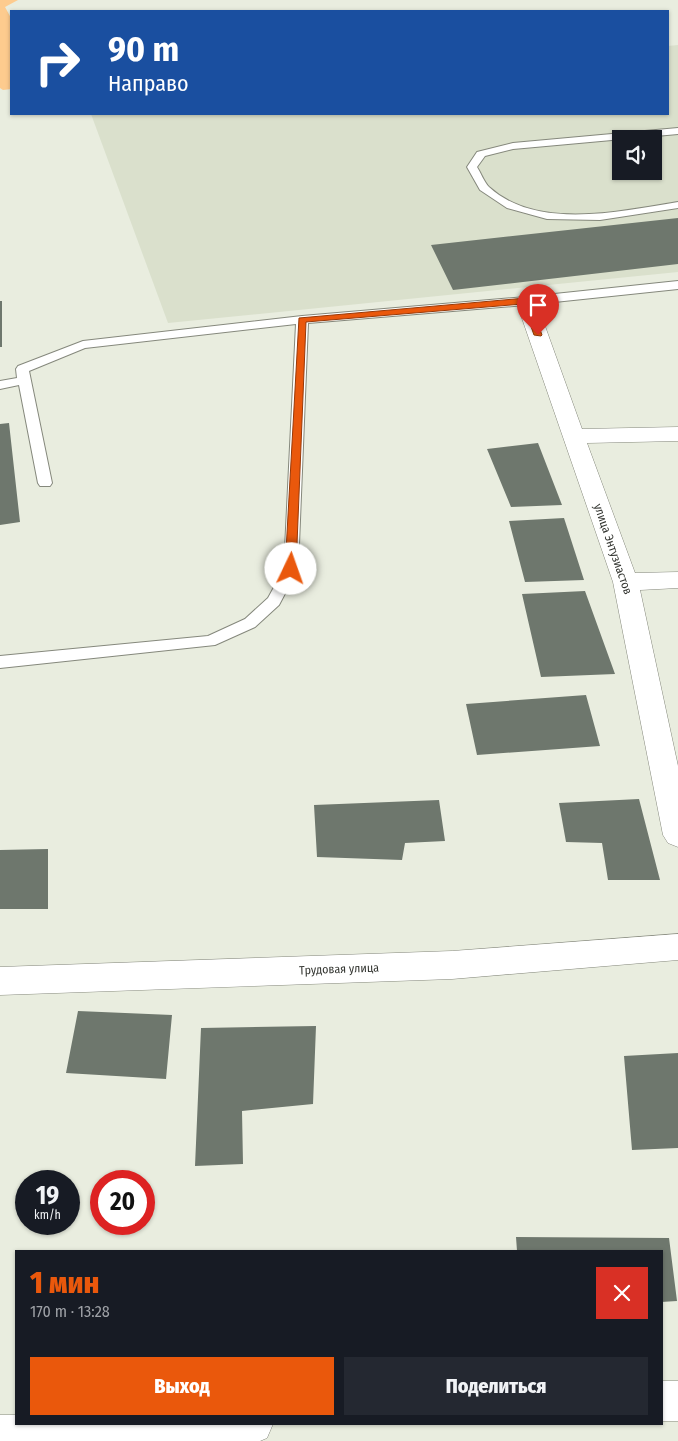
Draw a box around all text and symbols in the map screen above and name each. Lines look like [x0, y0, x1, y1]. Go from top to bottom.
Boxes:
text: 90 m [108, 28, 179, 70]
icon: right [25, 30, 90, 95]
text: Направо [108, 70, 189, 97]
map controls [612, 130, 662, 180]
button: sound [612, 130, 662, 180]
pin [517, 284, 559, 335]
icon: arrive [524, 291, 552, 319]
street label: улица Энтузиастов [591, 502, 635, 596]
position arrow [264, 542, 316, 594]
street label: Трудовая улица [299, 961, 379, 977]
speed limit sign: 20 [90, 1170, 155, 1235]
text: 19 [36, 1181, 59, 1211]
text: km/h [34, 1208, 61, 1222]
text: 1 мин [30, 1265, 99, 1301]
button: close [596, 1267, 648, 1319]
text: 170 m · 13:28 [30, 1302, 110, 1321]
button: Выход [30, 1357, 334, 1415]
button: Поделиться [344, 1357, 648, 1415]

